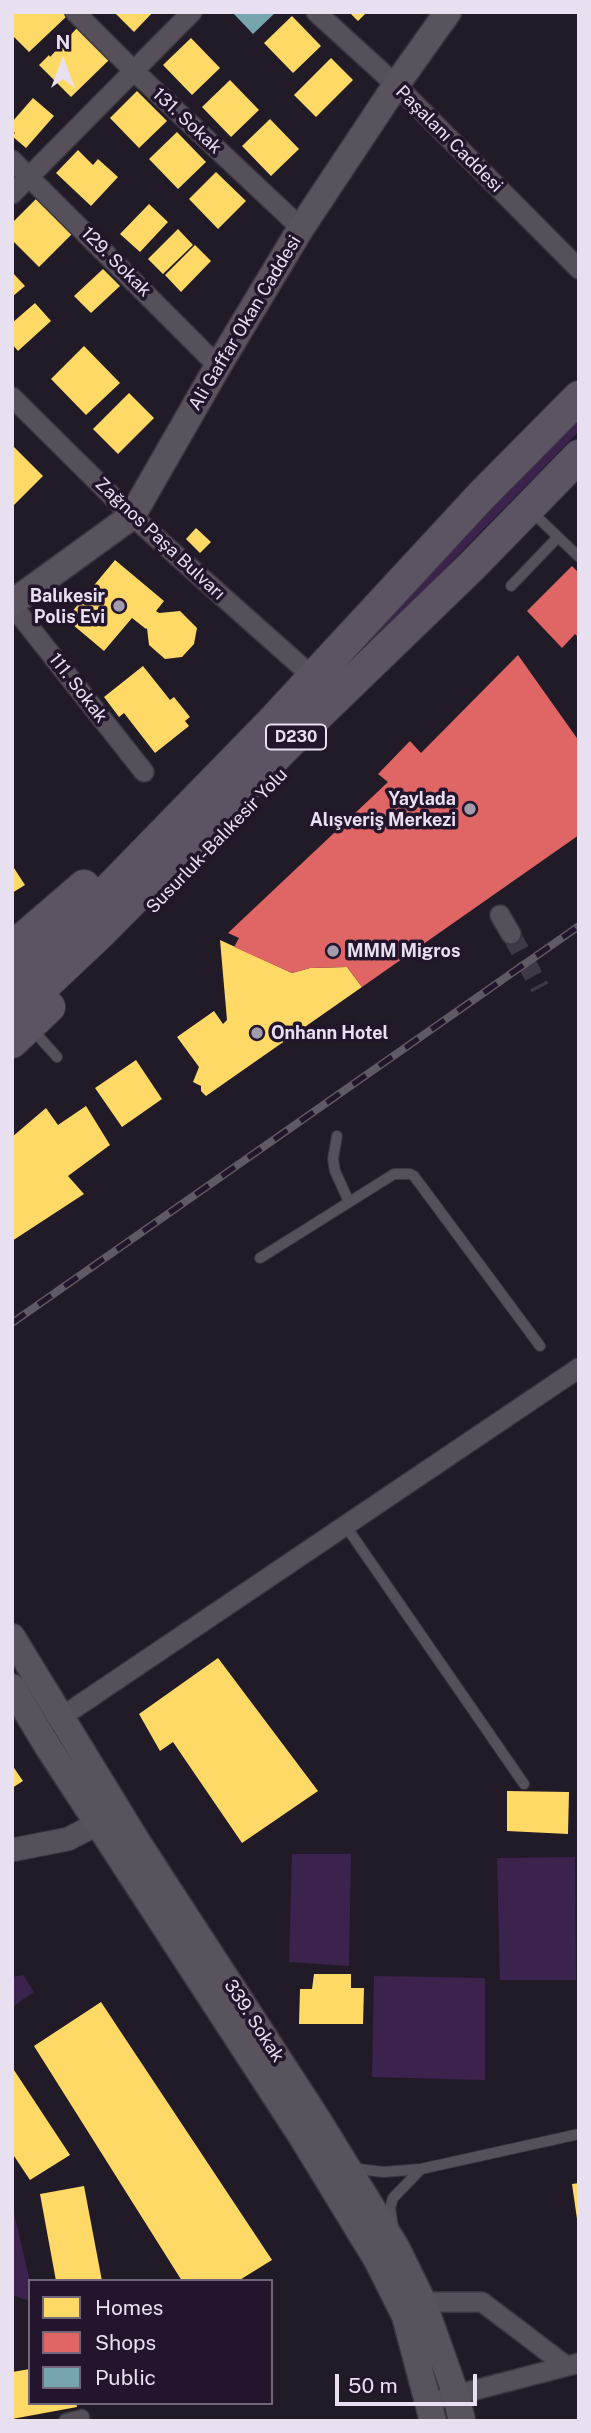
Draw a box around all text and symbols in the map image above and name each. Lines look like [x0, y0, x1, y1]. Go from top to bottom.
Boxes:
north arrow [28, 28, 98, 98]
text: N [56, 31, 70, 53]
street label: Paşalanı Caddesi [391, 81, 507, 197]
street label: 131. Sokak [148, 84, 226, 158]
street label: 129. Sokak [77, 223, 155, 301]
street label: Ali Gaffar Okan Caddesi [184, 232, 306, 414]
street label: Zağnos Paşa Bulvarı [91, 473, 229, 605]
place label: Balıkesir Polis Evi [30, 585, 105, 628]
marker: Balıkesir Polis Evi [111, 598, 127, 614]
street label: 111. Sokak [44, 649, 112, 727]
road number: D230 [266, 724, 326, 750]
street label: Susurluk-Balıkesir Yolu [142, 764, 292, 918]
place label: Yaylada Alışveriş Merkezi [310, 788, 456, 830]
marker: Yaylada Alışveriş Merkezi [462, 801, 478, 817]
place label: MMM Migros [347, 940, 460, 962]
marker: MMM Migros [325, 943, 341, 959]
place label: Onhann Hotel [271, 1022, 388, 1044]
marker: Onhann Hotel [249, 1025, 265, 1041]
street label: 339. Sokak [219, 1976, 289, 2066]
legend [28, 2279, 273, 2405]
text: Homes [95, 2295, 163, 2320]
text: Shops [95, 2330, 156, 2355]
scale bar [339, 2360, 481, 2404]
text: Public [95, 2365, 156, 2390]
text: 50 m [348, 2373, 398, 2398]

